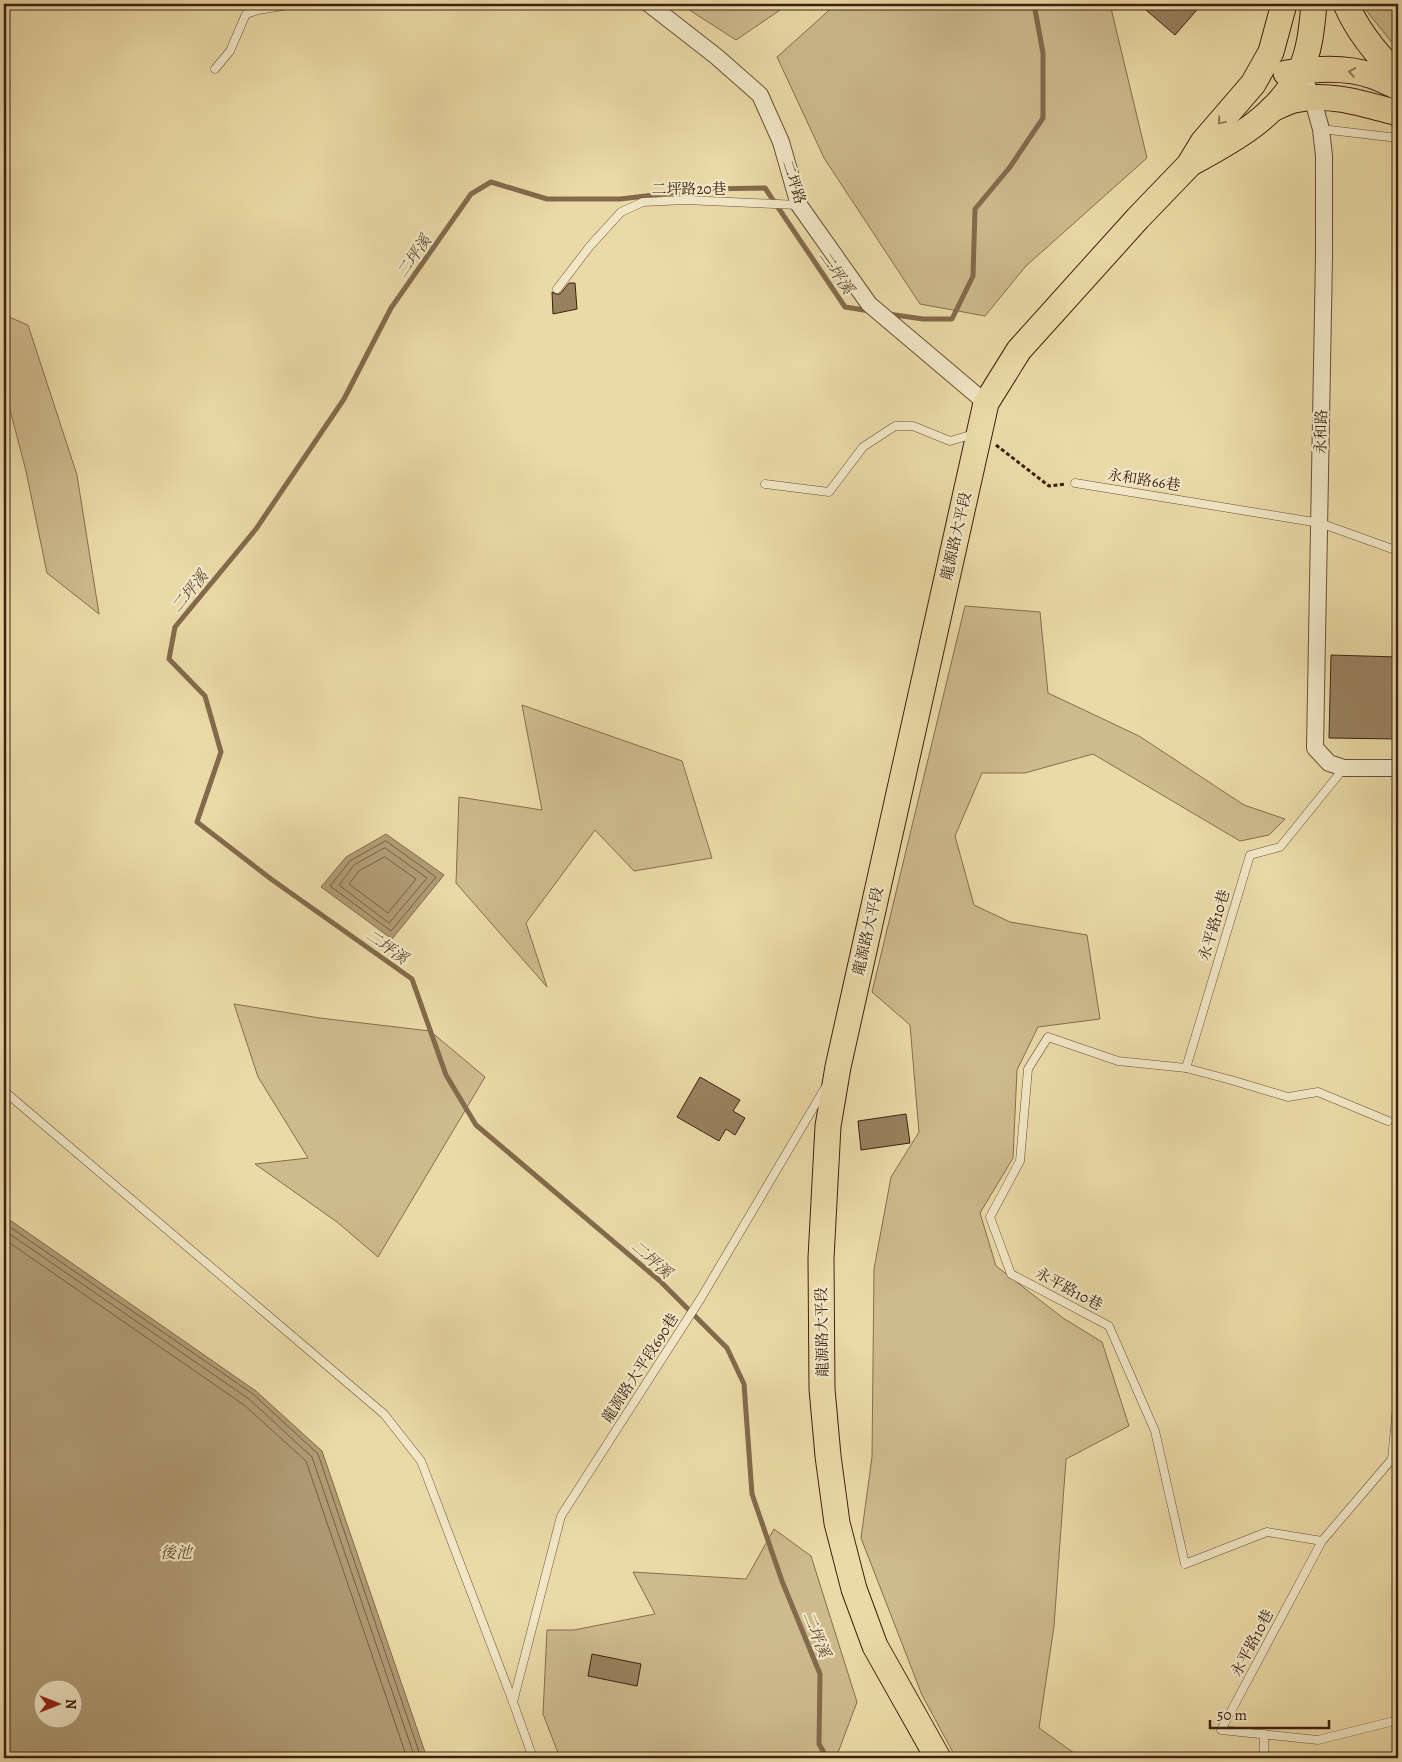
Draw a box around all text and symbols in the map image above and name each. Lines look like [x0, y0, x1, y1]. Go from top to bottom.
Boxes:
one-way arrow [1348, 67, 1357, 77]
one-way arrow [1219, 115, 1227, 124]
street label: 二坪路 [778, 158, 810, 206]
street label: 二坪路20巷 [651, 179, 727, 199]
water label: 二坪溪 [391, 229, 438, 283]
water label: 二坪溪 [814, 247, 860, 300]
street label: 永和路 [1311, 409, 1331, 455]
street label: 永和路66巷 [1106, 464, 1182, 496]
street label: 龍源路大平段 [936, 490, 976, 582]
water label: 二坪溪 [166, 565, 215, 617]
street label: 龍源路大平段 [848, 885, 888, 977]
street label: 永平路10巷 [1194, 887, 1234, 963]
water label: 二坪溪 [360, 924, 414, 971]
water label: 二坪溪 [626, 1236, 678, 1285]
street label: 永平路10巷 [1032, 1263, 1106, 1315]
street label: 龍源路大平段 [811, 1287, 833, 1377]
street label: 龍源路大平段690巷 [597, 1309, 683, 1427]
water label: 後池 [160, 1542, 194, 1564]
street label: 永平路10巷 [1226, 1606, 1278, 1680]
water label: 二坪溪 [797, 1608, 836, 1663]
north arrow [32, 1680, 82, 1730]
scale bar [1210, 1697, 1328, 1729]
text: N [61, 1699, 80, 1709]
text: 50 m [1217, 1705, 1247, 1725]

